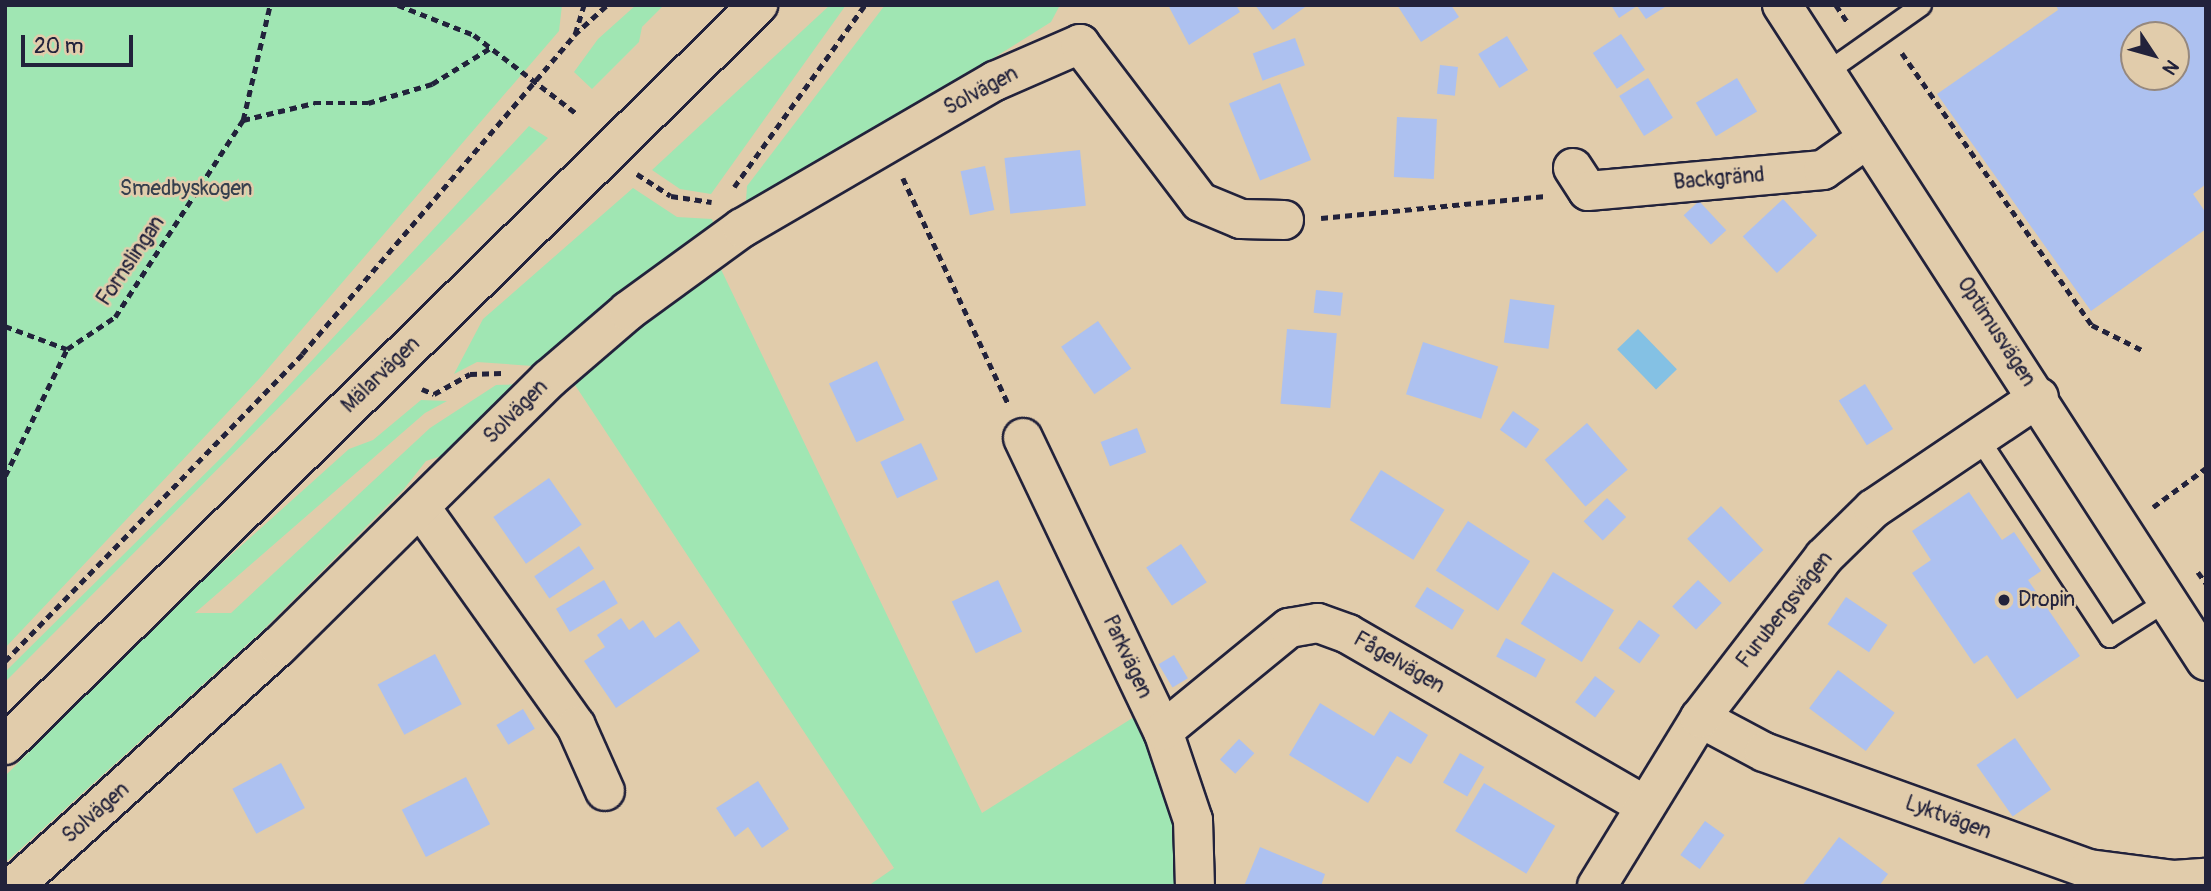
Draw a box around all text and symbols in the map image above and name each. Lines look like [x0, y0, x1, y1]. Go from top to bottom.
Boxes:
scale bar [24, 21, 136, 65]
north arrow [2120, 21, 2190, 91]
text: 20 m [34, 33, 83, 60]
text: N [2157, 55, 2184, 79]
street label: Solvägen [940, 61, 1022, 121]
street label: Backgränd [1672, 162, 1766, 196]
park label: Smedbyskogen [120, 176, 252, 202]
street label: Fornslingan [92, 211, 170, 311]
street label: Optimusvägen [1951, 273, 2041, 391]
street label: Mälarvägen [337, 331, 425, 419]
street label: Solvägen [479, 375, 553, 449]
street label: Furubergsvägen [1732, 547, 1838, 673]
place label: Dropin [2018, 587, 2075, 613]
marker: Dropin [1996, 592, 2012, 608]
street label: Parkvägen [1097, 612, 1157, 702]
street label: Fågelvägen [1349, 627, 1449, 699]
street label: Solvägen [57, 777, 135, 849]
street label: Lyktvägen [1901, 791, 1995, 845]

